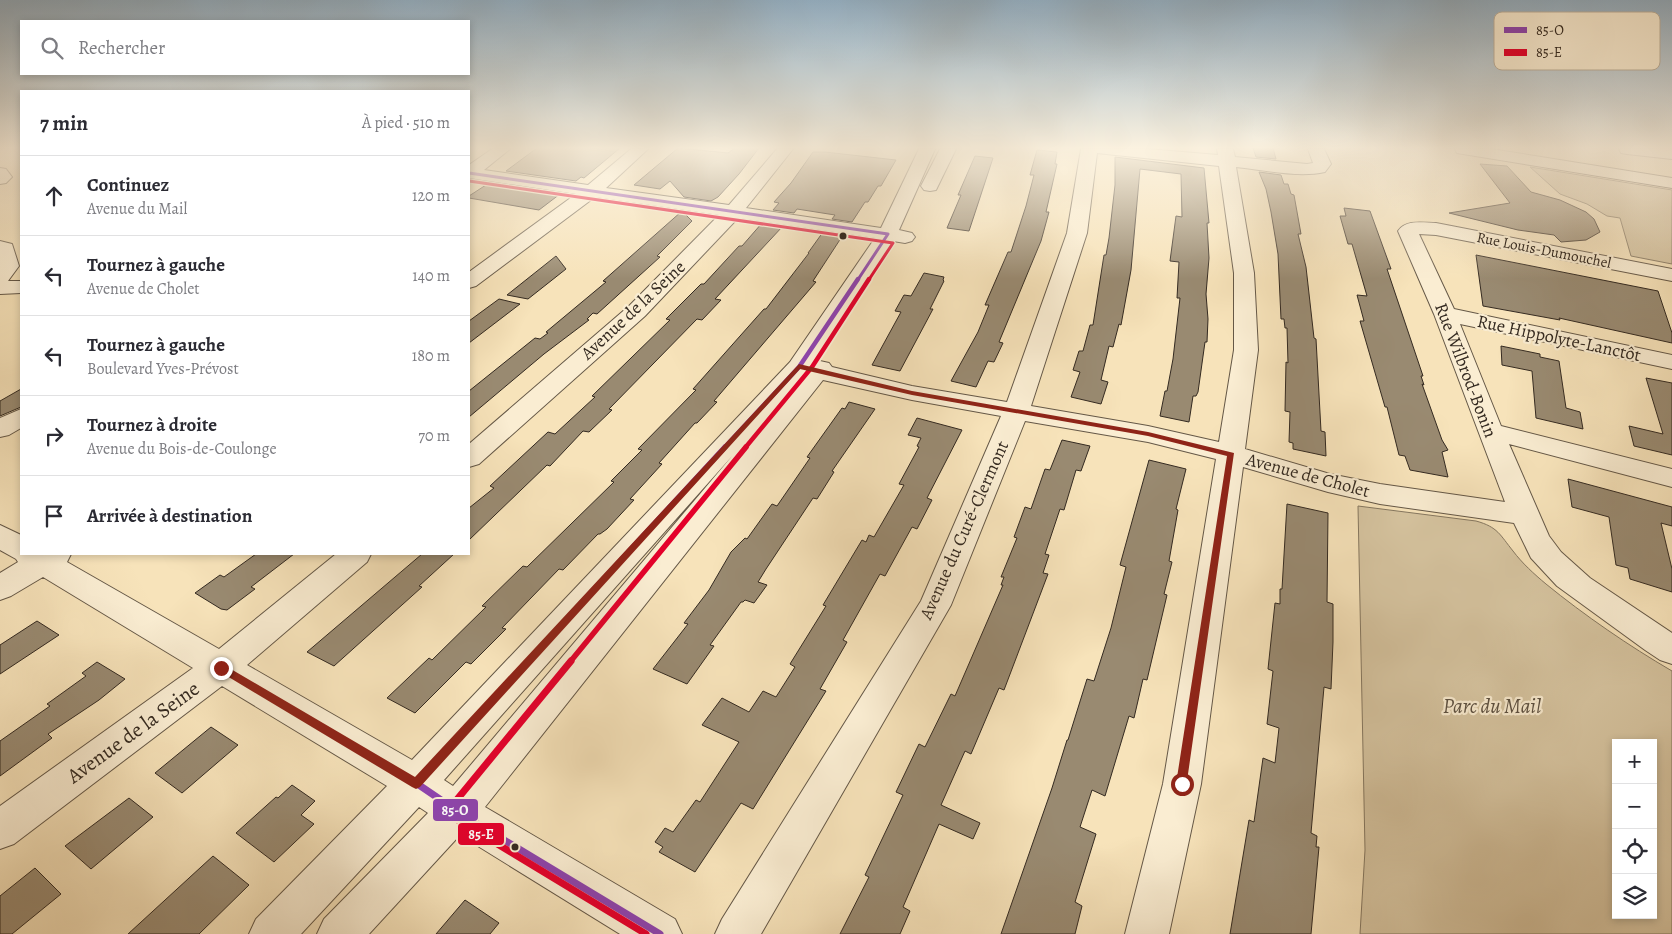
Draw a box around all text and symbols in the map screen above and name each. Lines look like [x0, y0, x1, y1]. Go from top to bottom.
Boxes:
legend [1494, 12, 1660, 70]
search box [20, 20, 470, 75]
text: 85-O [1536, 21, 1564, 40]
icon: search [38, 34, 66, 62]
text: Rechercher [78, 35, 165, 61]
text: 85-E [1536, 43, 1562, 62]
text: 7 min [40, 109, 88, 137]
text: À pied · 510 m [362, 112, 450, 134]
text: Continuez [87, 172, 169, 198]
icon: ahead [40, 182, 68, 210]
text: 120 m [412, 185, 450, 207]
text: Avenue du Mail [87, 198, 188, 220]
street label: Rue Louis-Dumouchel [1475, 227, 1613, 273]
unlabelled marker [838, 231, 848, 241]
text: Tournez à gauche [87, 252, 225, 278]
street label: Avenue de la Seine [575, 255, 691, 366]
icon: left [40, 262, 68, 290]
text: 140 m [412, 265, 450, 287]
text: Avenue de Cholet [87, 278, 200, 300]
street label: Rue Wilbrod-Bonin [1429, 299, 1503, 441]
street label: Rue Hippolyte-Lanctôt [1475, 309, 1643, 367]
text: Tournez à gauche [87, 332, 225, 358]
icon: left [40, 342, 68, 370]
text: 180 m [412, 345, 450, 367]
text: Boulevard Yves-Prévost [87, 358, 239, 380]
text: Tournez à droite [87, 412, 217, 438]
icon: right [40, 422, 68, 450]
text: 70 m [418, 425, 450, 447]
street label: Avenue du Curé-Clermont [913, 437, 1014, 624]
text: Avenue du Bois-de-Coulonge [87, 438, 277, 460]
street label: Avenue de Cholet [1243, 447, 1372, 503]
icon: arrive [40, 502, 68, 530]
text: Arrivée à destination [87, 503, 252, 529]
route end [210, 657, 233, 680]
street label: Avenue de la Seine [60, 674, 205, 790]
park label: Parc du Mail [1443, 692, 1542, 720]
map controls [1612, 739, 1657, 919]
button: + [1612, 739, 1657, 784]
route start [1171, 773, 1194, 796]
button: − [1612, 784, 1657, 829]
line badge: 85-O [432, 798, 479, 822]
text: 85-O [441, 801, 469, 820]
line badge: 85-E [457, 822, 505, 846]
text: 85-E [468, 825, 494, 844]
button: locate [1612, 829, 1657, 874]
unlabelled marker [510, 842, 520, 852]
button: layers [1612, 874, 1657, 919]

